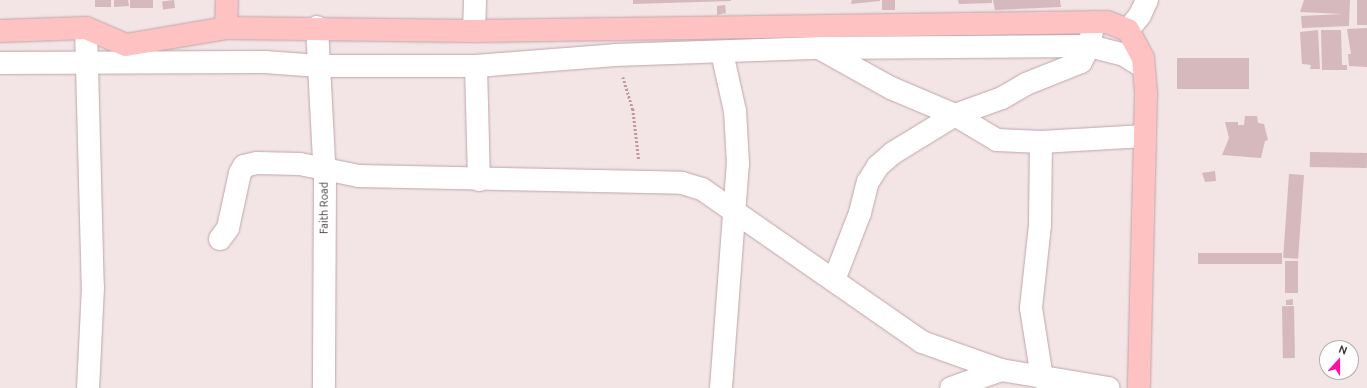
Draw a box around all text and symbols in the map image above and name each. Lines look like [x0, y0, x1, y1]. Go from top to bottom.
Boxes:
street label: Faith Road [317, 182, 331, 234]
north arrow [1319, 340, 1359, 380]
text: N [1337, 343, 1349, 357]

